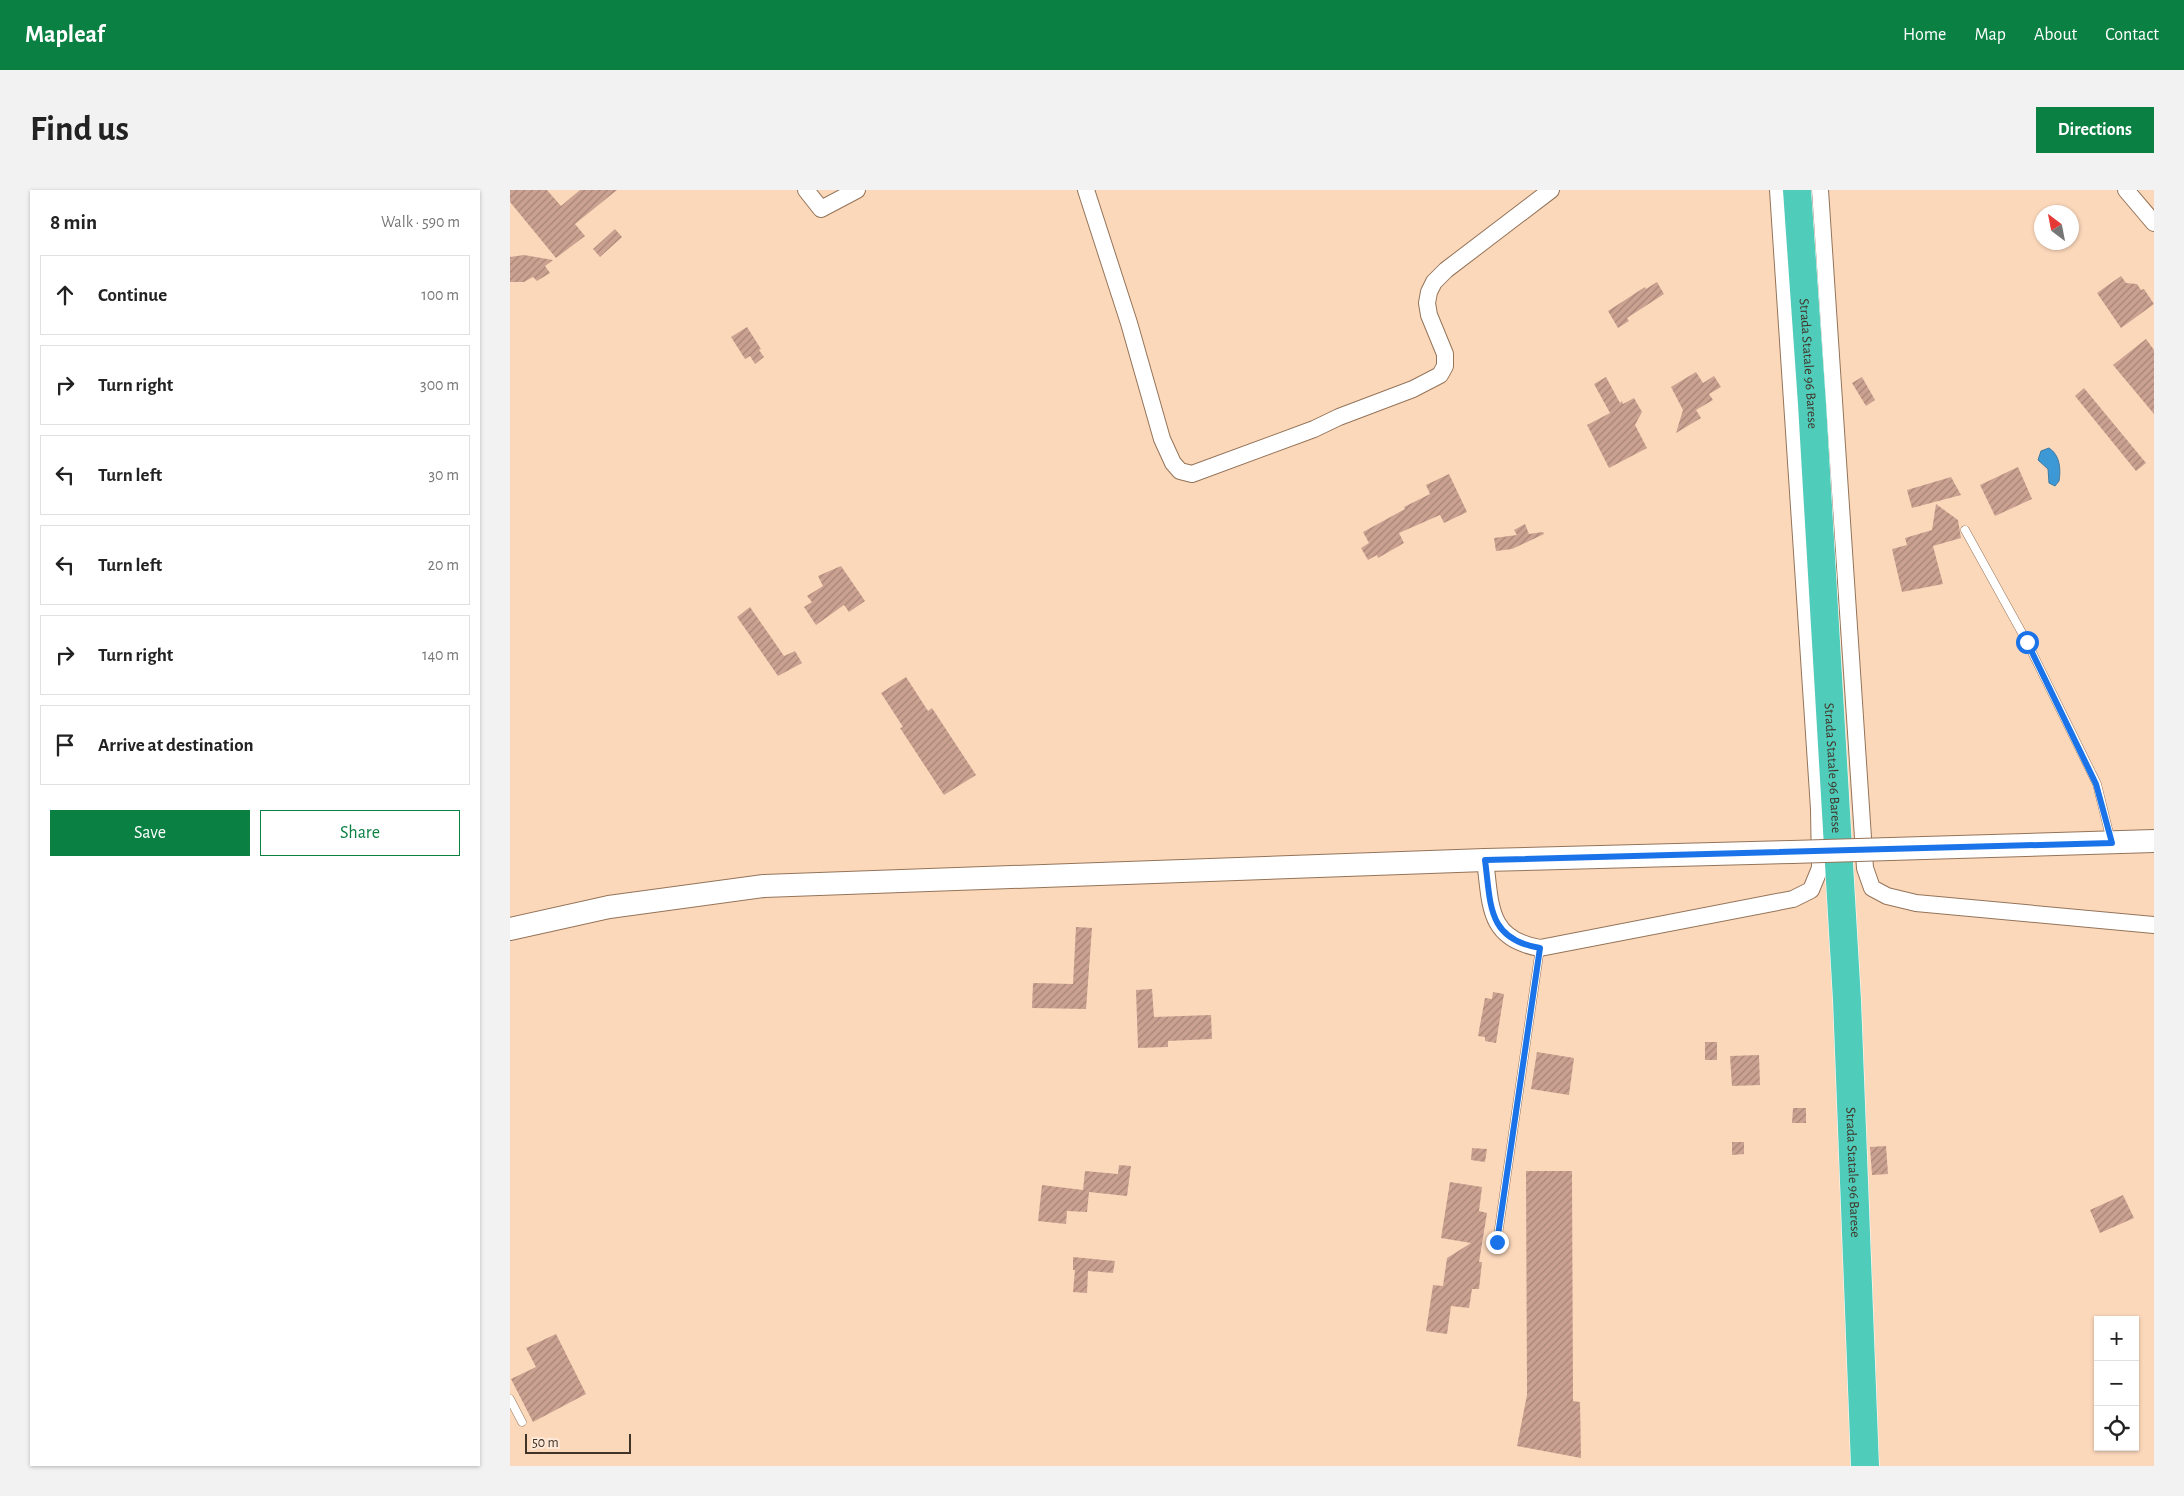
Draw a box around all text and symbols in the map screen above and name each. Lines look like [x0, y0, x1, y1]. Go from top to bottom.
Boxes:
text: Mapleaf [25, 23, 105, 47]
text: Home [1903, 26, 1946, 44]
text: Map [1974, 26, 2006, 44]
text: About [2034, 26, 2077, 44]
text: Contact [2105, 26, 2159, 44]
button: Directions [2036, 107, 2154, 153]
text: Find us [30, 112, 129, 147]
north arrow [2034, 205, 2079, 250]
text: 8 min [50, 212, 97, 233]
text: Walk · 590 m [381, 214, 460, 230]
icon: ahead [51, 281, 79, 309]
text: Continue [98, 286, 167, 305]
text: 100 m [421, 287, 459, 303]
street label: Strada Statale 96 Barese [1797, 298, 1819, 429]
icon: right [51, 371, 79, 399]
text: Turn right [98, 376, 173, 395]
text: 300 m [420, 377, 459, 393]
icon: left [51, 461, 79, 489]
text: Turn left [98, 466, 162, 485]
text: 30 m [429, 467, 459, 483]
icon: left [51, 551, 79, 579]
text: Turn left [98, 556, 162, 575]
text: 20 m [428, 557, 459, 573]
route start [2016, 631, 2039, 654]
icon: right [51, 641, 79, 669]
text: Turn right [98, 646, 173, 665]
text: 140 m [422, 647, 459, 663]
street label: Strada Statale 96 Barese [1822, 702, 1843, 834]
icon: arrive [51, 731, 79, 759]
text: Arrive at destination [98, 736, 254, 755]
button: Save [50, 810, 250, 856]
button: Share [260, 810, 460, 856]
street label: Strada Statale 96 Barese [1843, 1107, 1862, 1238]
route end [1486, 1231, 1509, 1254]
map controls [2094, 1316, 2139, 1451]
button: + [2094, 1316, 2139, 1361]
button: − [2094, 1361, 2139, 1406]
button: locate [2094, 1406, 2139, 1451]
scale bar [525, 1431, 631, 1454]
text: 50 m [532, 1436, 559, 1450]

